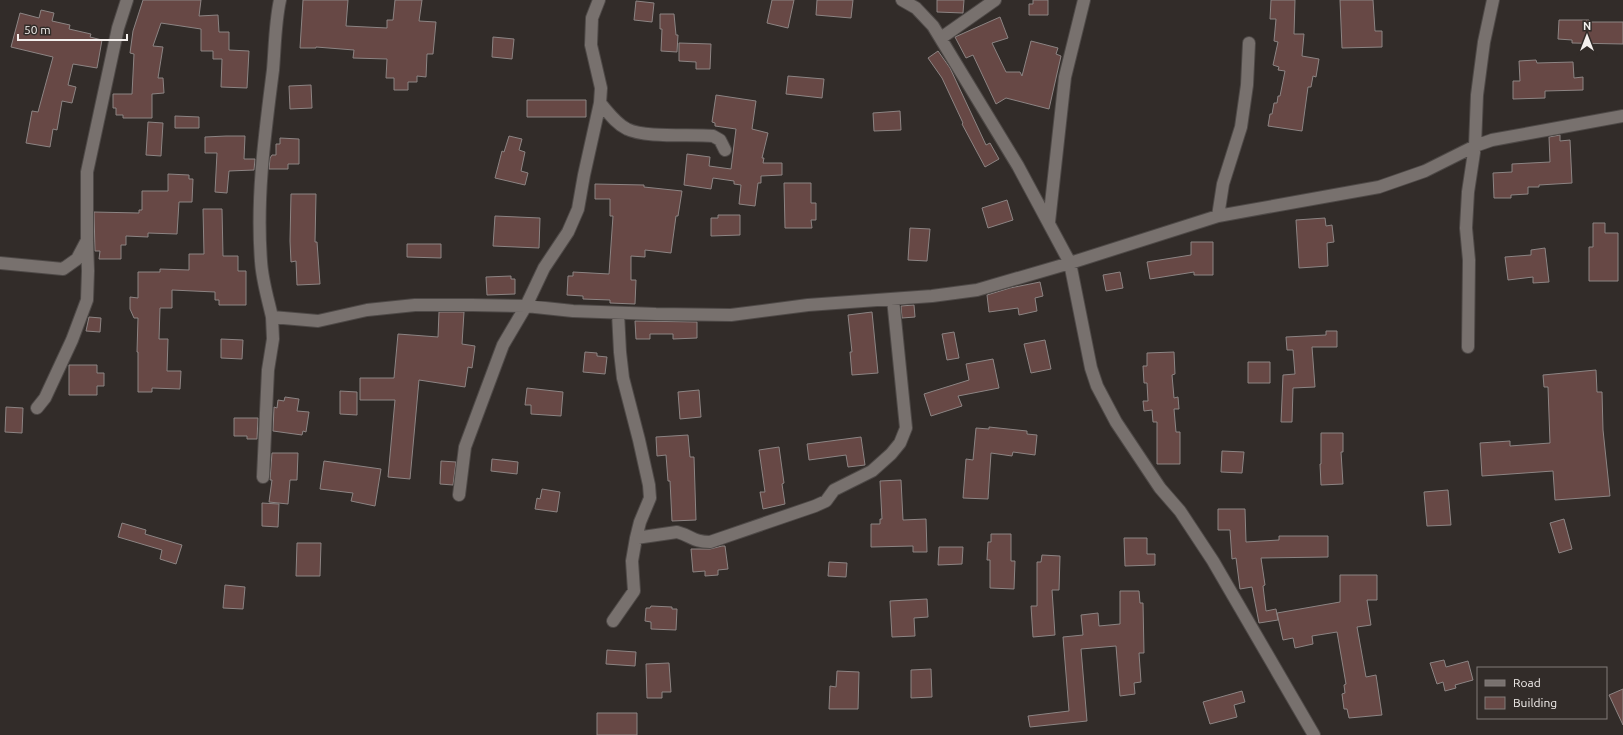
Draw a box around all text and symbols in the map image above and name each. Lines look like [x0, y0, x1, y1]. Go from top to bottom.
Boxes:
scale bar [18, 16, 127, 42]
north arrow [1567, 16, 1607, 56]
text: N [1583, 20, 1591, 32]
text: 50 m [24, 23, 51, 36]
legend [1477, 667, 1607, 719]
text: Road [1513, 676, 1541, 689]
text: Building [1513, 696, 1557, 709]

